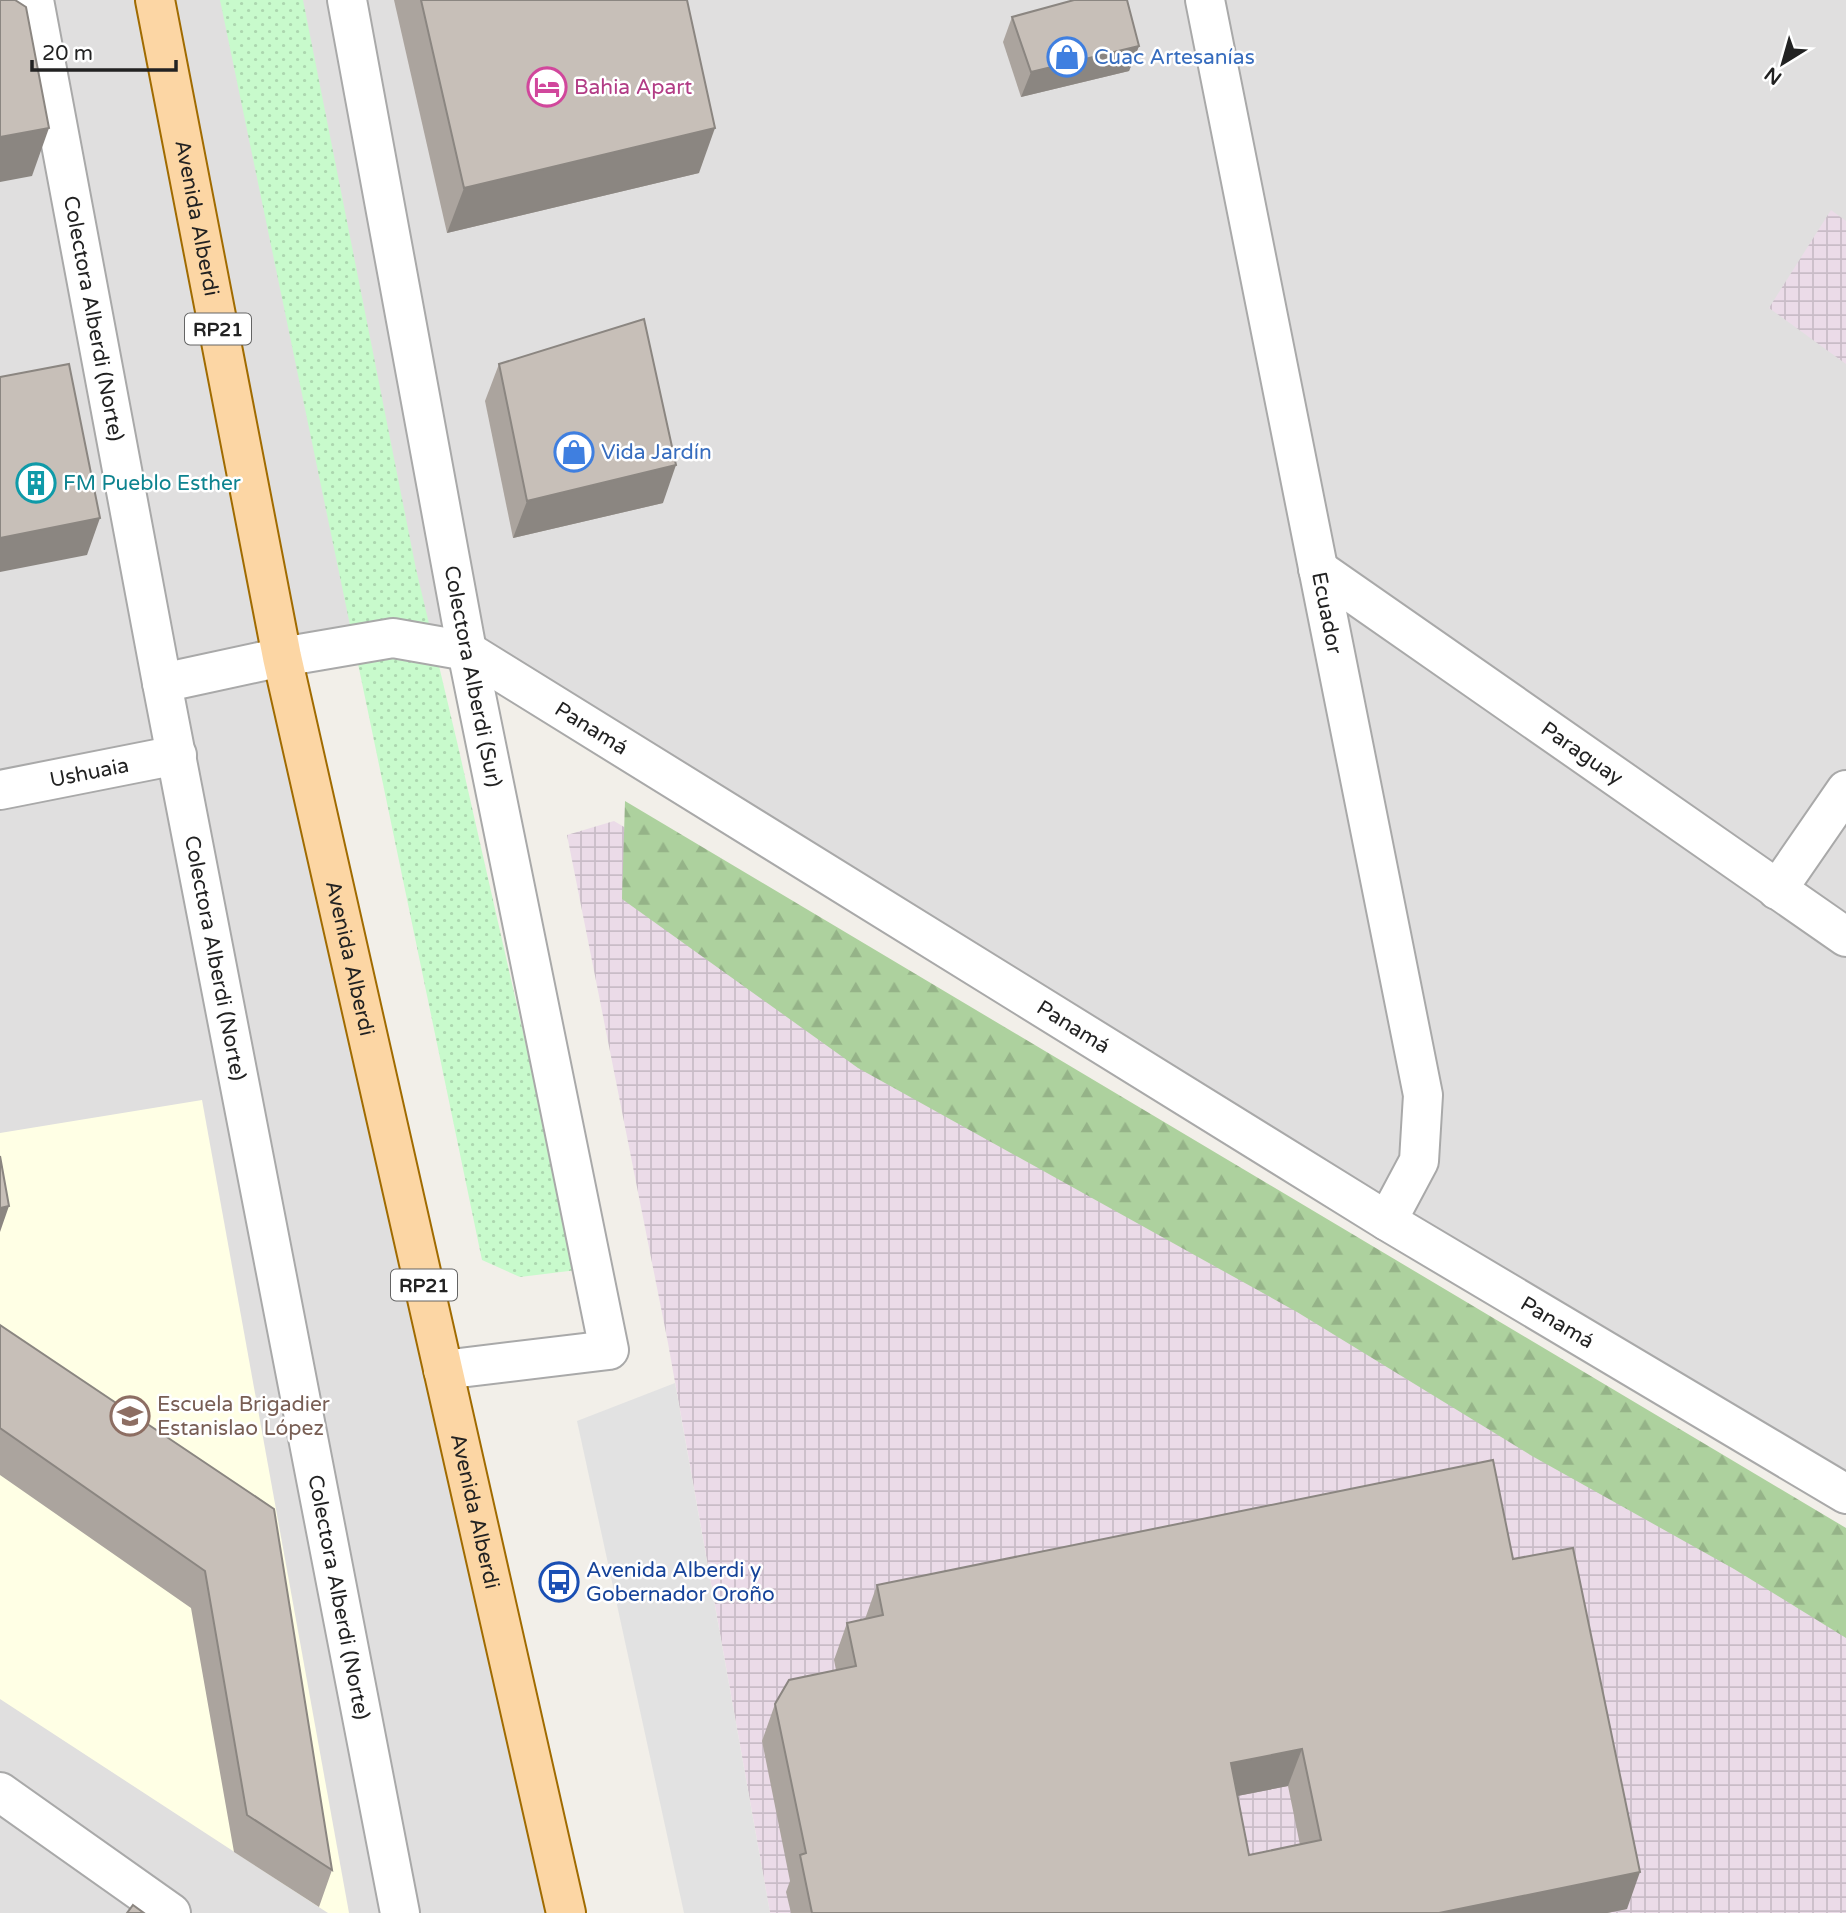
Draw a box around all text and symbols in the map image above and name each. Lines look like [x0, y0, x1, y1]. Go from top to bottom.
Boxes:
scale bar [32, 28, 175, 72]
north arrow [1748, 28, 1818, 98]
shop icon: Cuac Artesanías [1046, 36, 1088, 78]
text: 20 m [42, 41, 93, 66]
place label: Cuac Artesanías [1094, 45, 1255, 70]
text: N [1761, 62, 1786, 89]
hotel icon: Bahia Apart [526, 66, 568, 108]
place label: Bahia Apart [574, 75, 692, 100]
street label: Avenida Alberdi [169, 138, 224, 298]
street label: Colectora Alberdi (Norte) [58, 194, 128, 443]
road number: RP21 [185, 314, 251, 344]
shop icon: Vida Jardín [553, 431, 595, 473]
place label: Vida Jardín [601, 440, 712, 465]
building icon: FM Pueblo Esther [15, 462, 57, 504]
place label: FM Pueblo Esther [63, 471, 241, 496]
street label: Colectora Alberdi (Sur) [439, 564, 506, 789]
street label: Ecuador [1306, 570, 1347, 656]
street label: Panamá [550, 697, 632, 761]
street label: Paraguay [1536, 716, 1628, 791]
street label: Ushuaia [48, 753, 131, 793]
street label: Colectora Alberdi (Norte) [179, 833, 251, 1083]
street label: Avenida Alberdi [320, 878, 379, 1038]
street label: Panamá [1032, 995, 1114, 1059]
road number: RP21 [391, 1270, 457, 1301]
street label: Panamá [1516, 1291, 1598, 1354]
place label: Escuela Brigadier Estanislao López [157, 1392, 330, 1441]
school or university icon: Escuela Brigadier Estanislao López [109, 1395, 151, 1437]
street label: Avenida Alberdi [445, 1431, 504, 1591]
street label: Colectora Alberdi (Norte) [302, 1473, 374, 1722]
place label: Avenida Alberdi y Gobernador Oroño [586, 1558, 775, 1607]
bus stop icon: Avenida Alberdi y Gobernador Oroño [538, 1561, 580, 1603]

